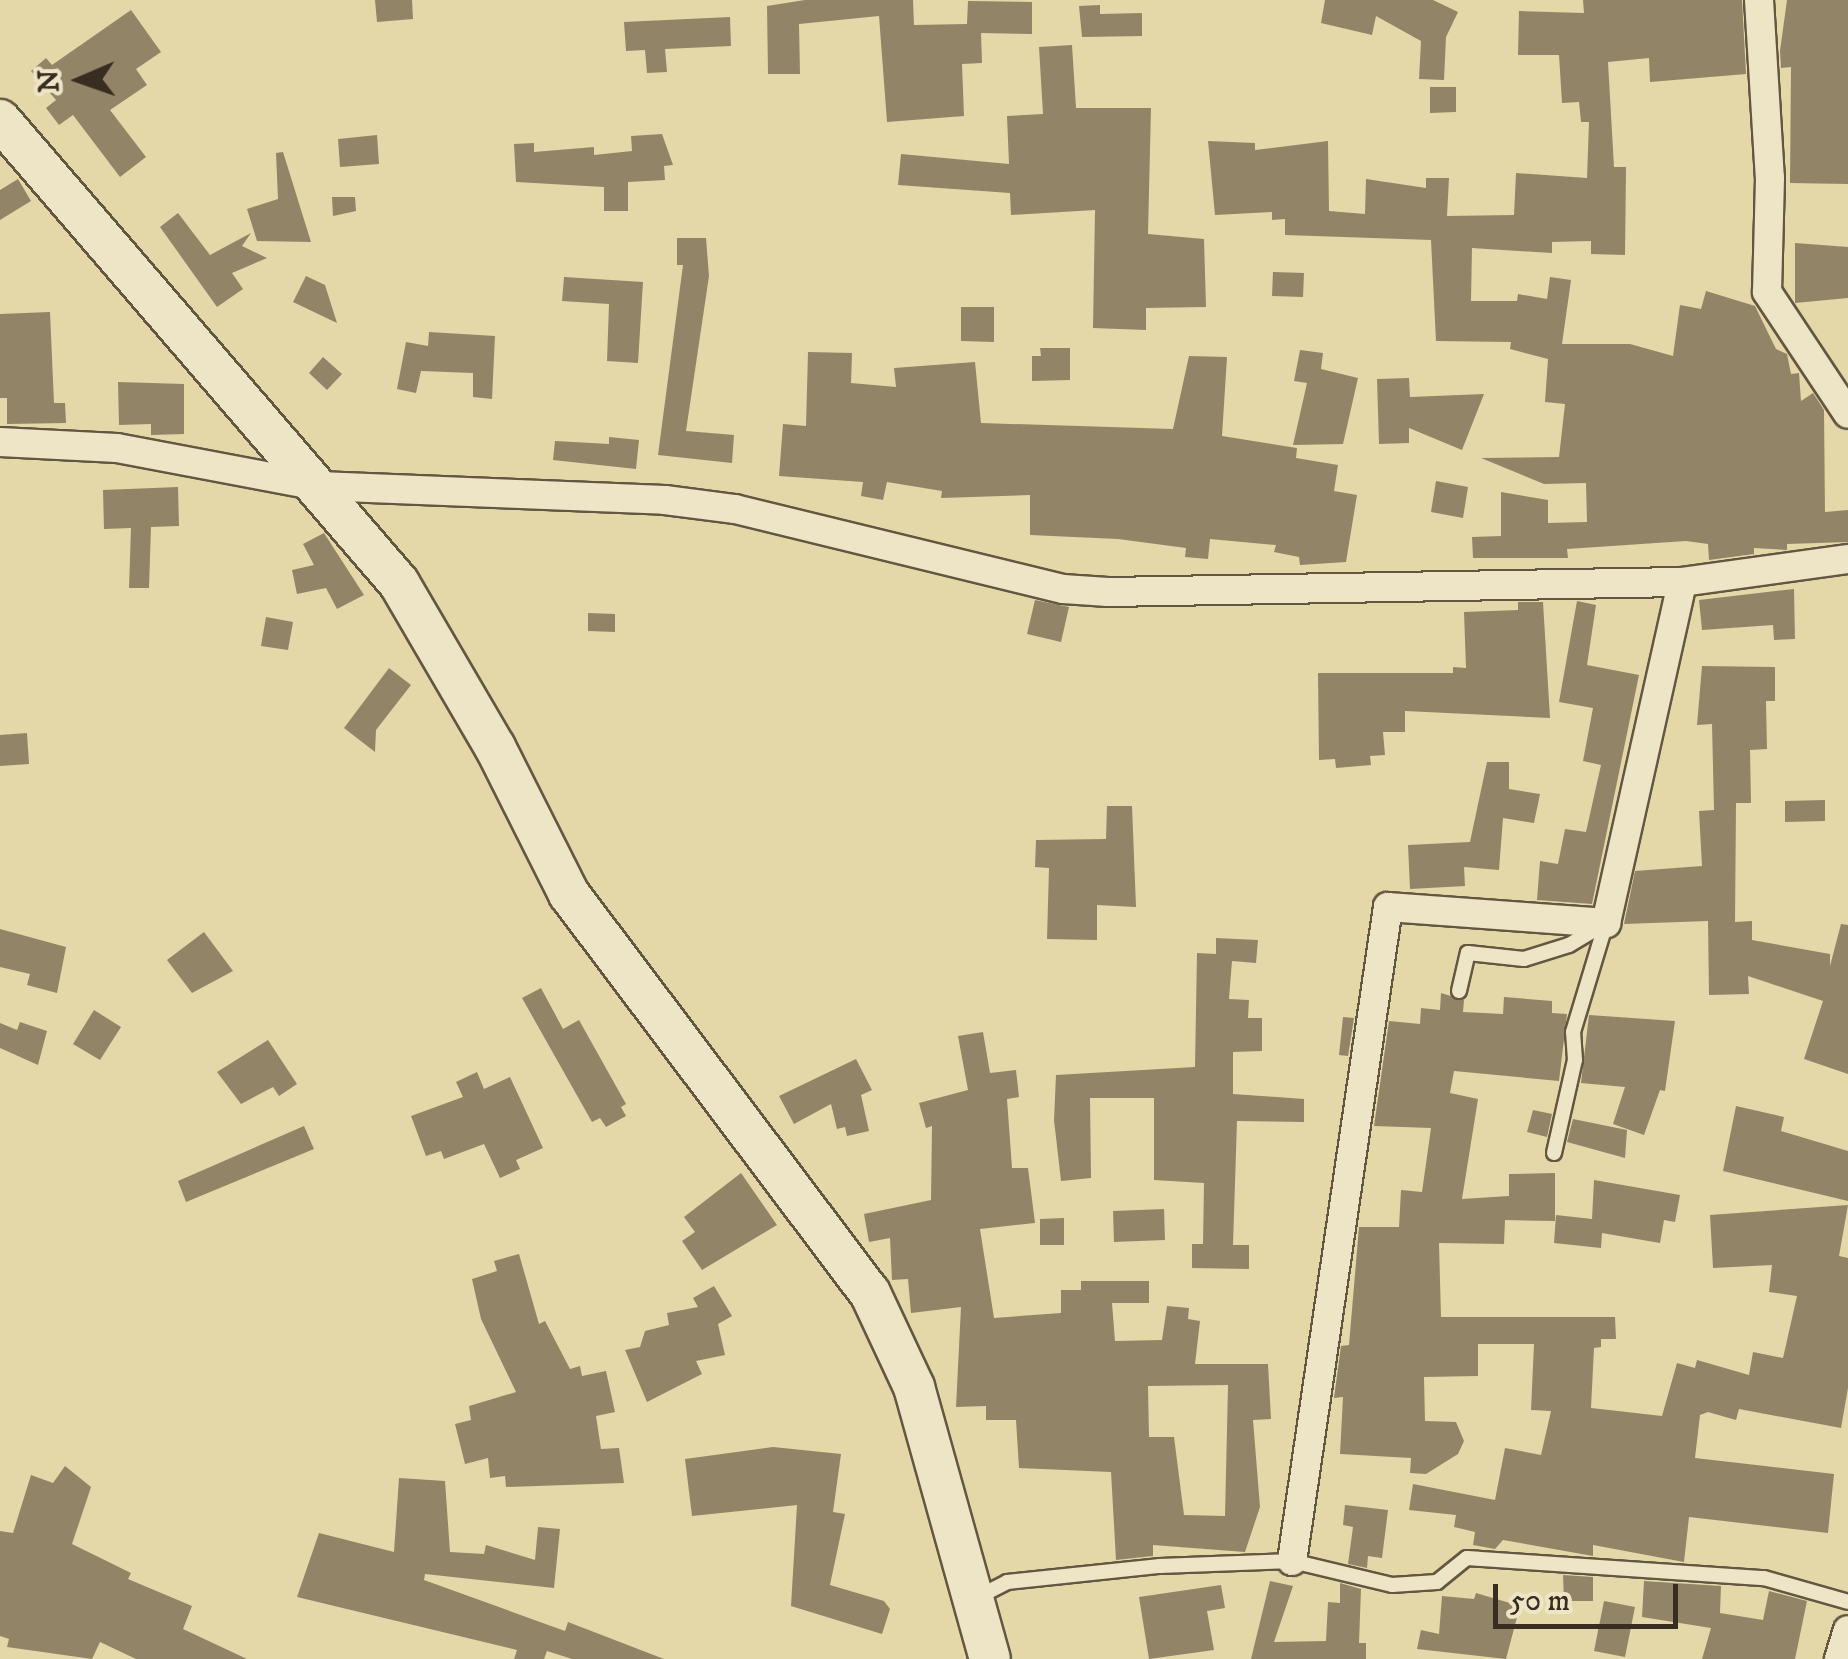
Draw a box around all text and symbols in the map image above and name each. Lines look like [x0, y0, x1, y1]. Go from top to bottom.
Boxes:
north arrow [30, 30, 130, 130]
text: N [32, 69, 67, 93]
scale bar [1498, 1564, 1683, 1626]
text: 50 m [1510, 1583, 1570, 1620]

